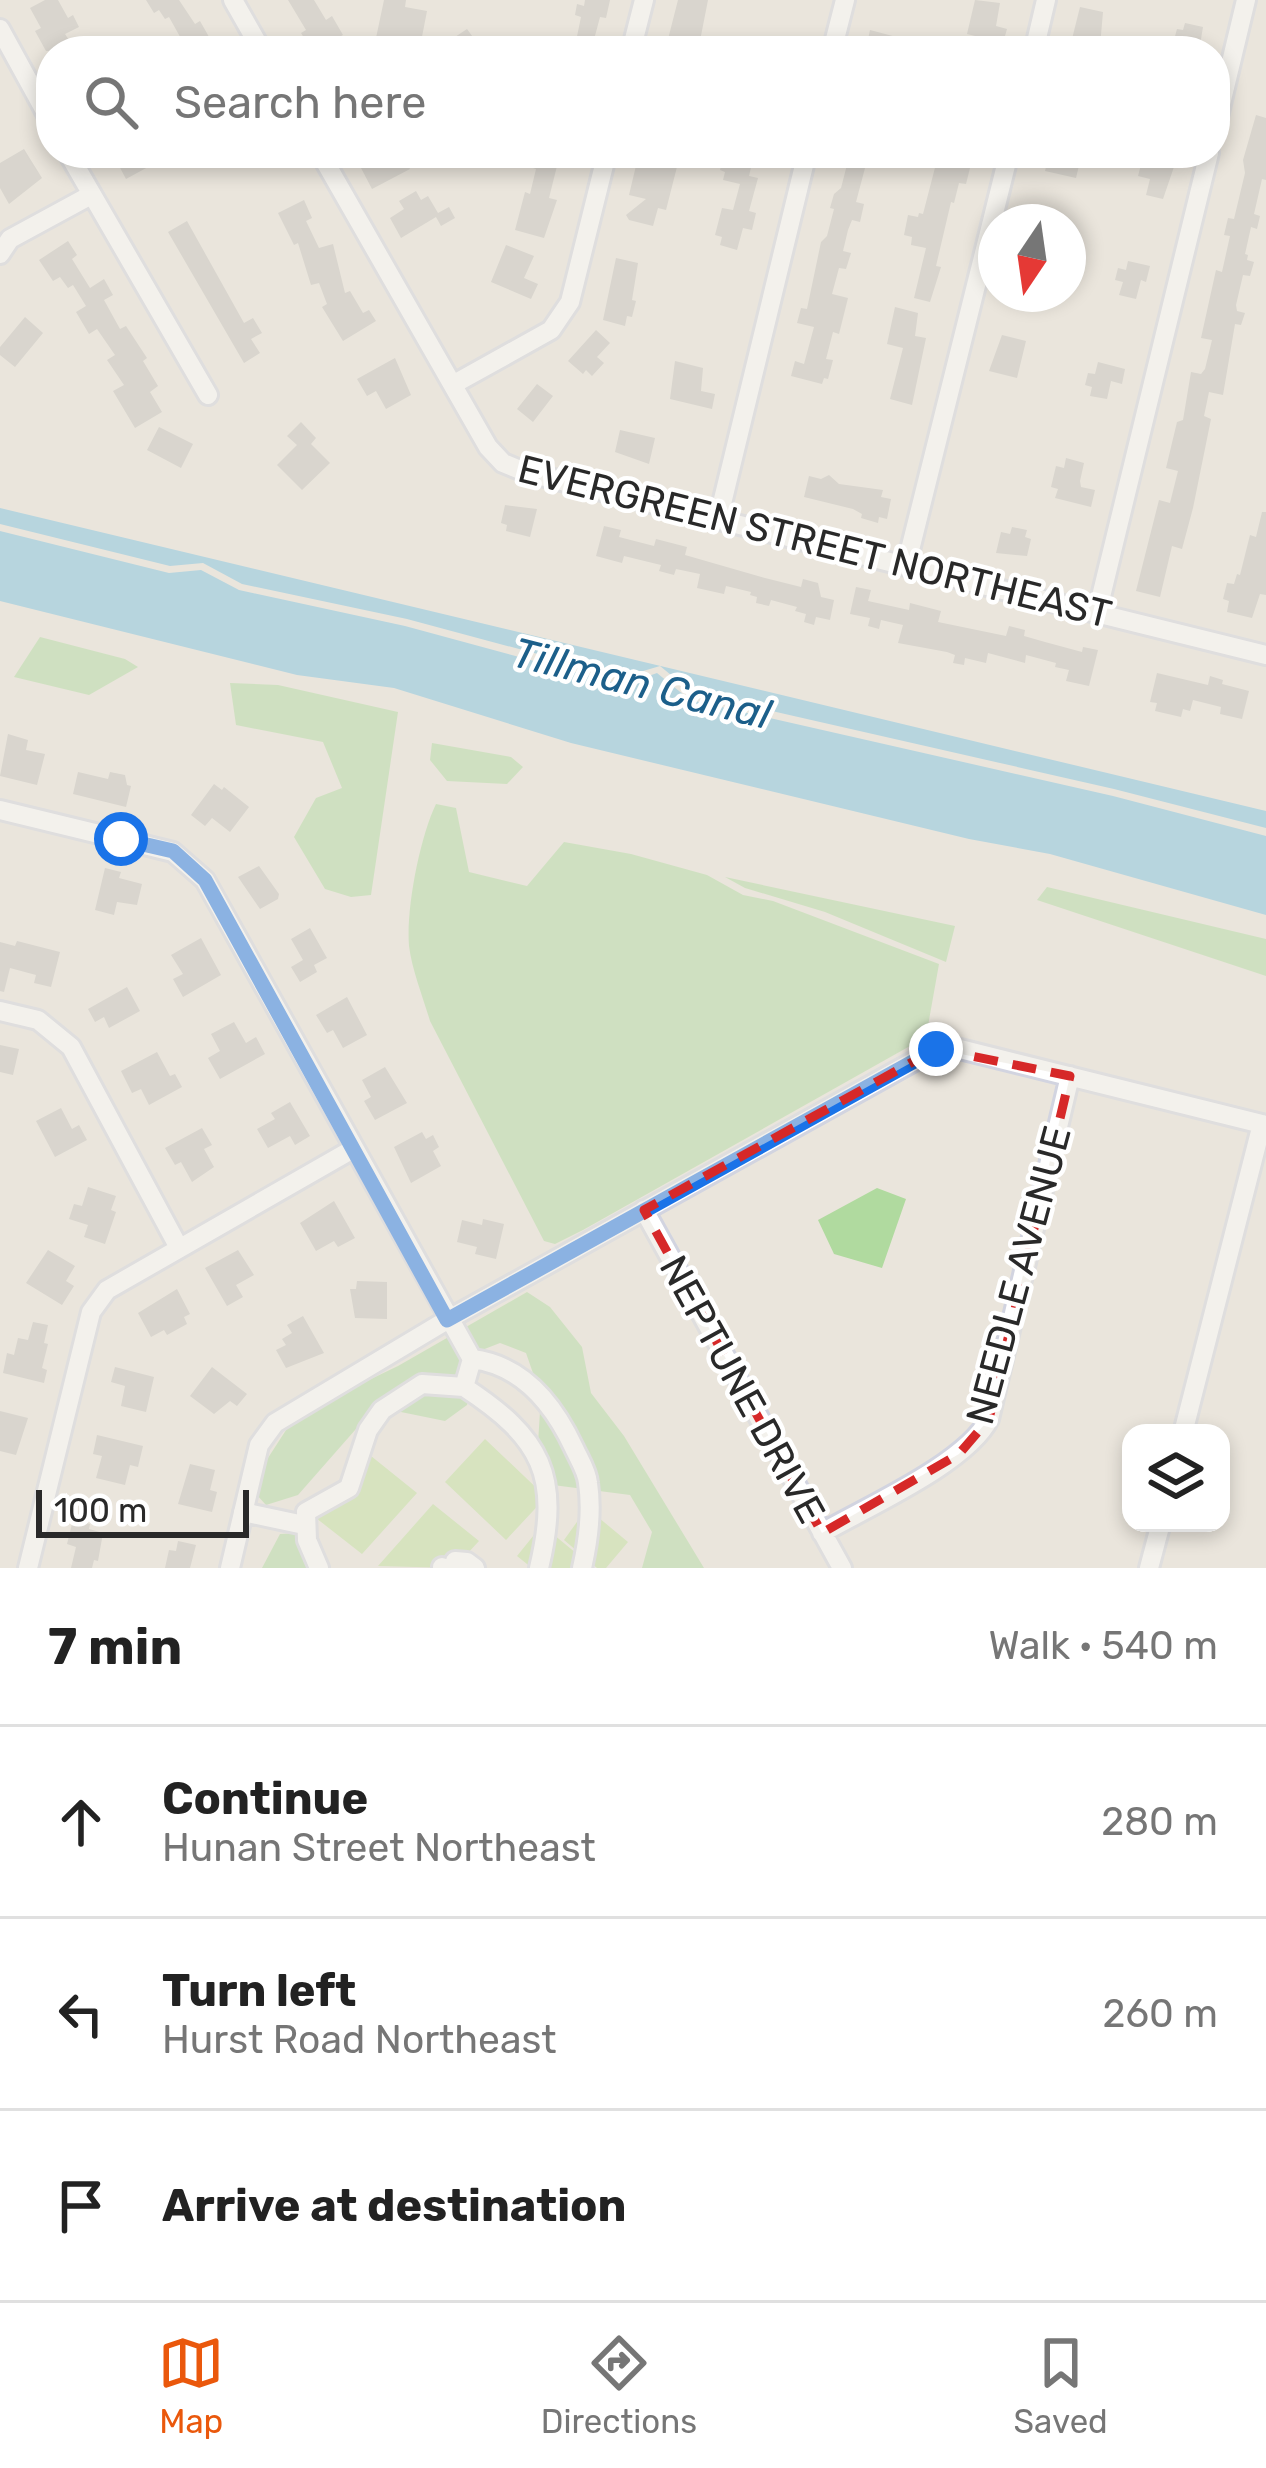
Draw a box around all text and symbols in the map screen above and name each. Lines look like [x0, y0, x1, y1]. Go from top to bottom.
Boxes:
search box [36, 36, 1230, 168]
icon: search [78, 69, 144, 135]
text: Search here [174, 76, 426, 129]
north arrow [978, 204, 1086, 312]
street label: EVERGREEN STREET NORTHEAST [513, 446, 1116, 638]
water label: Tillman Canal [507, 628, 777, 740]
route start [94, 812, 148, 866]
route end [909, 1022, 963, 1076]
street label: NEEDLE AVENUE [957, 1121, 1081, 1429]
street label: NEPTUNE DRIVE [650, 1248, 835, 1531]
map controls [1122, 1424, 1230, 1532]
button: layers [1122, 1424, 1230, 1532]
scale bar [36, 1484, 249, 1537]
text: 100 m [54, 1491, 147, 1530]
text: 7 min [48, 1616, 182, 1677]
text: Walk · 540 m [989, 1623, 1218, 1669]
text: Continue [162, 1772, 368, 1825]
icon: ahead [48, 1789, 114, 1855]
text: 280 m [1101, 1799, 1218, 1845]
text: Hunan Street Northeast [162, 1825, 596, 1871]
text: Turn left [162, 1964, 356, 2017]
icon: left [48, 1981, 114, 2047]
text: 260 m [1103, 1991, 1218, 2037]
text: Hurst Road Northeast [162, 2017, 557, 2063]
icon: arrive [48, 2173, 114, 2239]
text: Arrive at destination [162, 2179, 627, 2232]
tab: Map [158, 2330, 224, 2441]
tab: Directions [541, 2330, 697, 2441]
tab: Saved [1014, 2330, 1108, 2441]

